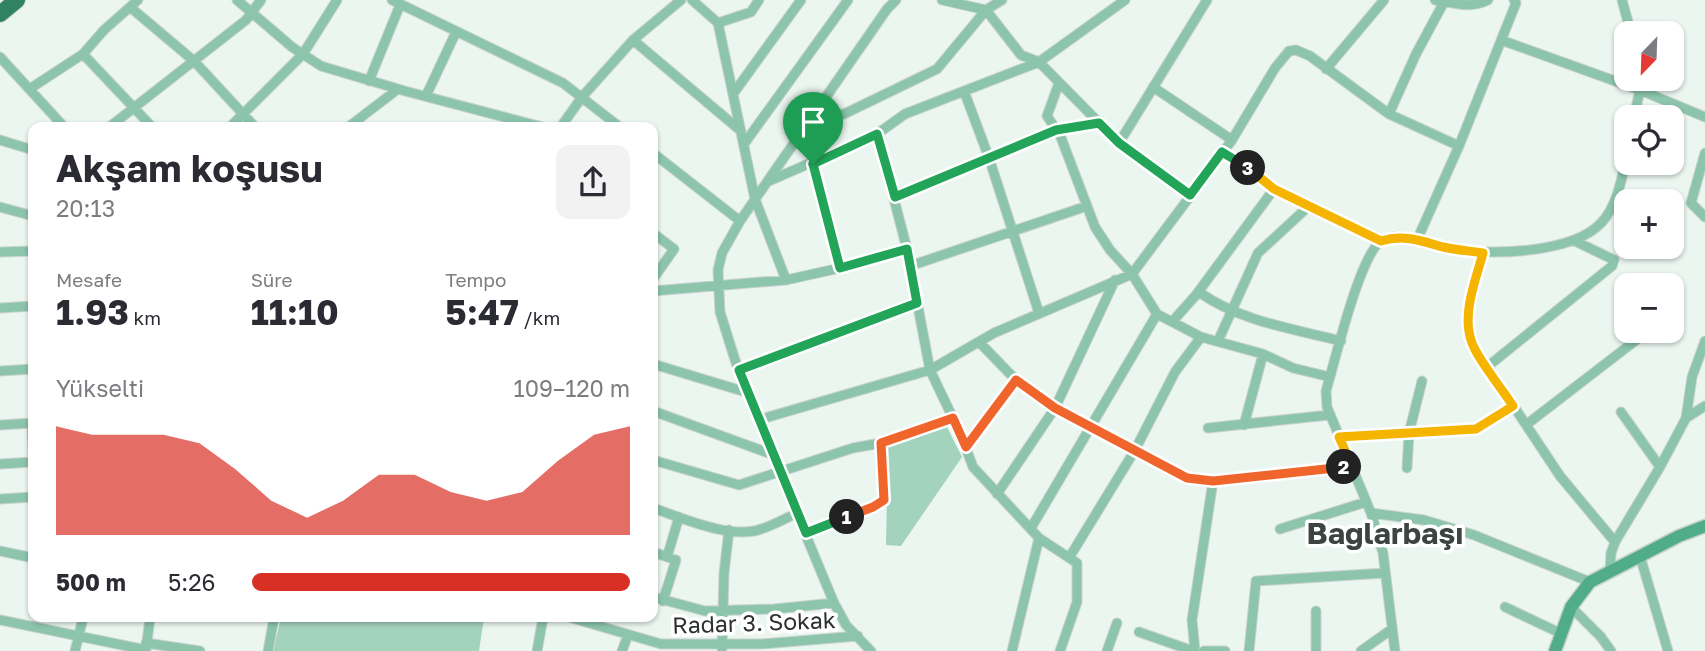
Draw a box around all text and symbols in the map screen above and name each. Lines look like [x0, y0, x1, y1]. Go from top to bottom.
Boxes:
north arrow [1614, 21, 1684, 91]
map controls [1614, 21, 1684, 343]
pin [783, 92, 843, 164]
icon: arrive [794, 103, 832, 141]
button: locate [1614, 105, 1684, 175]
text: Akşam koşusu [56, 145, 323, 190]
button: share [556, 145, 630, 219]
pin: 3 [1230, 150, 1266, 186]
text: 3 [1242, 156, 1253, 179]
button: + [1614, 189, 1684, 259]
text: 20:13 [56, 194, 115, 222]
text: Mesafe [56, 268, 122, 291]
text: Süre [251, 268, 293, 291]
text: Tempo [445, 268, 506, 291]
button: − [1614, 273, 1684, 343]
text: 1.93 [56, 291, 129, 333]
text: 11:10 [251, 291, 339, 333]
text: 5:47 [445, 291, 519, 333]
text: km [129, 306, 161, 329]
text: /km [519, 306, 560, 329]
text: Yükselti [56, 374, 144, 402]
text: 109–120 m [514, 374, 630, 402]
pin: 2 [1326, 449, 1362, 484]
text: 2 [1338, 455, 1349, 478]
pin: 1 [830, 500, 864, 534]
text: 1 [842, 505, 851, 528]
district label: Bağlarbaşı [1306, 515, 1464, 551]
text: 500 m [56, 568, 126, 596]
text: 5:26 [168, 568, 216, 596]
street label: Radar 3. Sokak [672, 605, 836, 639]

